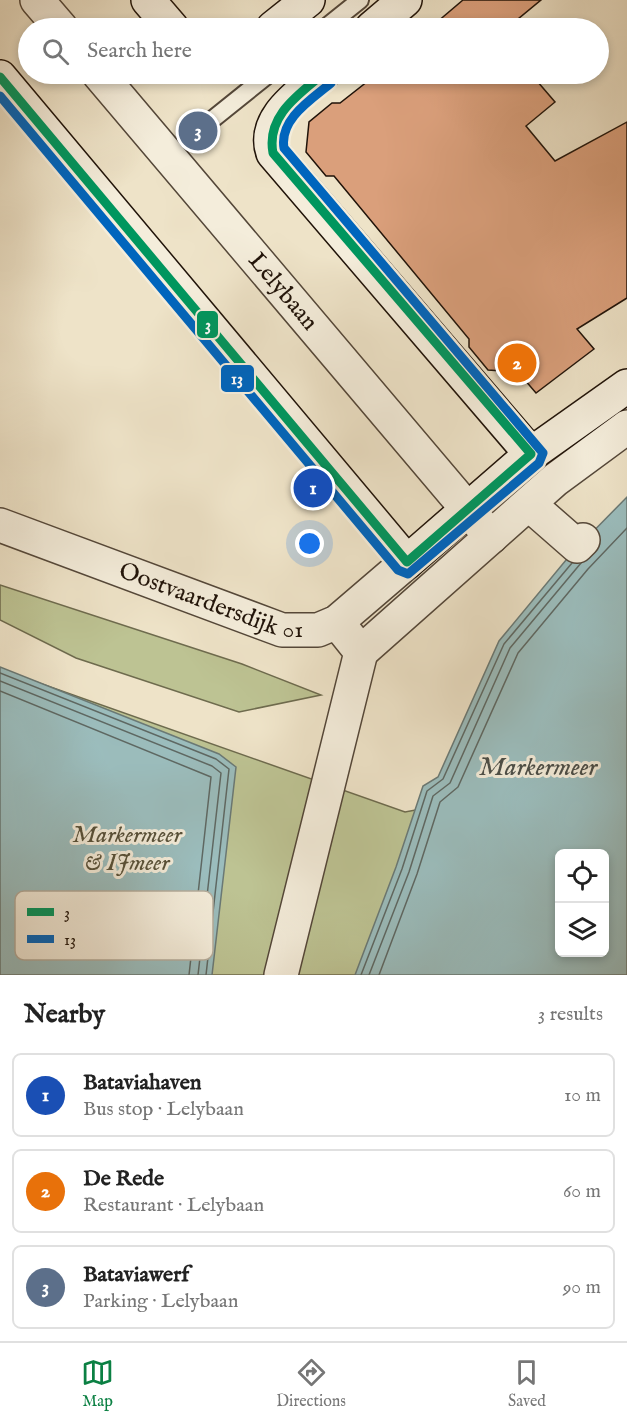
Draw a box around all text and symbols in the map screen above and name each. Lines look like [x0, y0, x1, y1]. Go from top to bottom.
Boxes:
search box [18, 18, 609, 84]
icon: search [39, 35, 72, 68]
text: Search here [87, 37, 192, 65]
pin: 3 [178, 108, 218, 154]
street label: Lelybaan [241, 246, 325, 337]
line badge: 3 [196, 310, 219, 339]
text: 3 [205, 316, 211, 336]
pin: 2 [498, 340, 536, 386]
line badge: 13 [220, 364, 255, 393]
text: 13 [231, 370, 243, 390]
pin: 1 [294, 466, 332, 510]
your location [295, 529, 324, 558]
street label: Oostvaardersdijk 01 [114, 555, 303, 646]
water label: Markermeer [479, 751, 598, 784]
park label: Markermeer & IJmeer [72, 820, 184, 879]
map controls [555, 849, 609, 957]
button: locate [555, 849, 609, 903]
legend [15, 891, 213, 960]
button: layers [555, 903, 609, 957]
text: 3 [64, 904, 70, 924]
text: 13 [64, 931, 76, 951]
text: Nearby [24, 998, 105, 1031]
text: 3 results [538, 1002, 603, 1027]
text: Bataviahaven [83, 1069, 201, 1097]
text: 1 [42, 1083, 49, 1108]
text: 10 m [564, 1083, 601, 1108]
text: Bus stop · Lelybaan [83, 1097, 244, 1122]
text: De Rede [83, 1165, 164, 1193]
text: 2 [41, 1179, 50, 1204]
text: 60 m [563, 1179, 601, 1204]
text: Restaurant · Lelybaan [83, 1193, 264, 1218]
text: Bataviawerf [83, 1261, 189, 1289]
text: 3 [42, 1275, 49, 1300]
text: 90 m [563, 1275, 601, 1300]
text: Parking · Lelybaan [83, 1289, 238, 1314]
tab: Map [81, 1356, 114, 1412]
tab: Directions [276, 1356, 346, 1412]
tab: Saved [508, 1356, 546, 1412]

